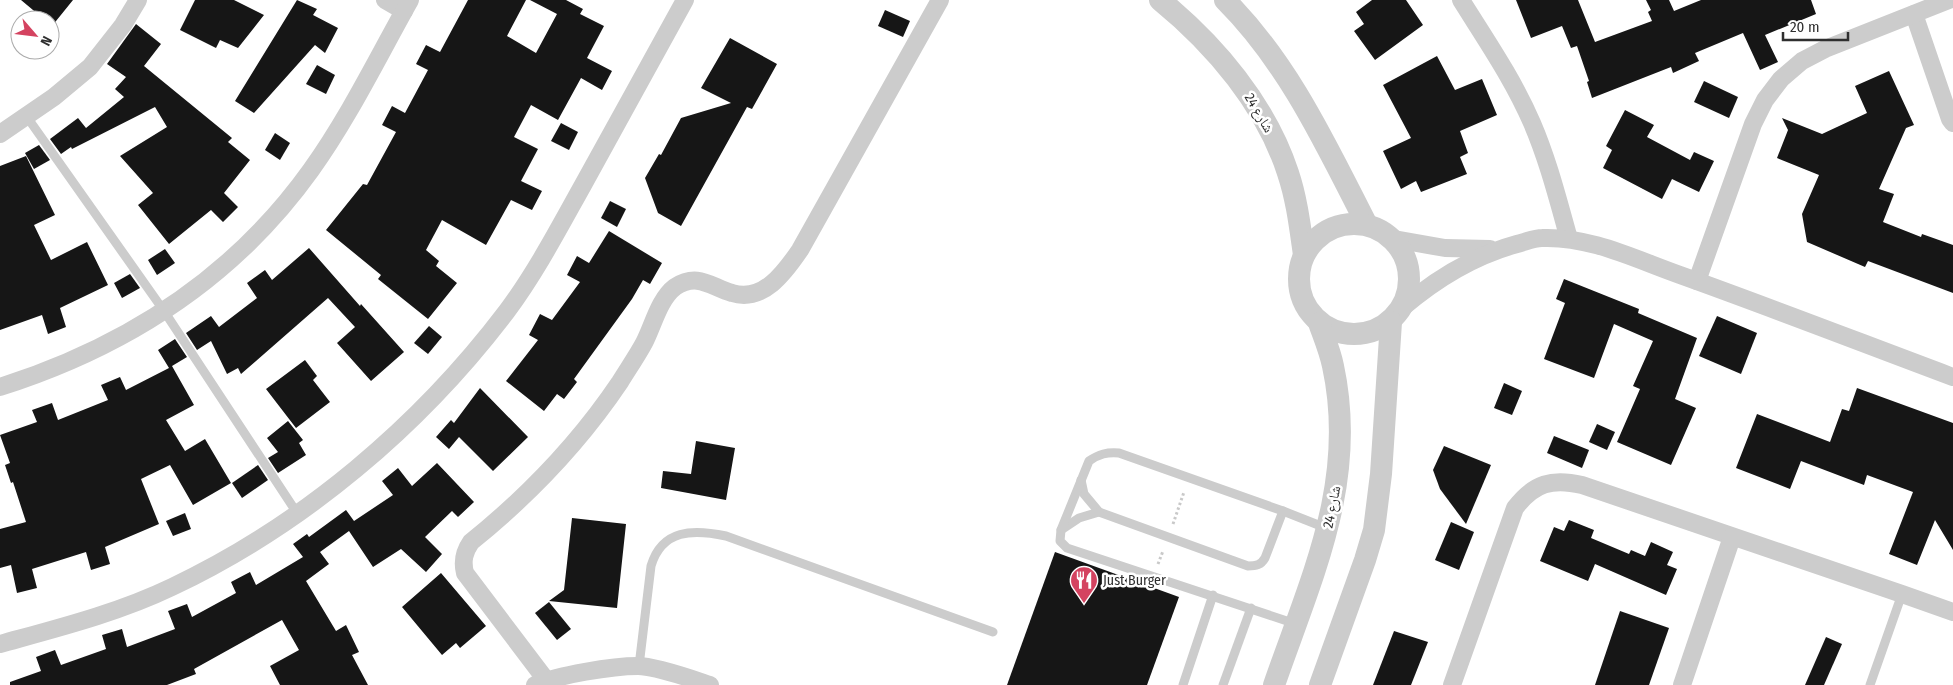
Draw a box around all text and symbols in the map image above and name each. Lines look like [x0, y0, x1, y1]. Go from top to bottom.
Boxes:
north arrow [10, 10, 60, 60]
scale bar [1783, 10, 1848, 42]
text: 20 m [1790, 18, 1820, 36]
text: N [37, 33, 56, 49]
street label: شارع 24 [1240, 90, 1277, 136]
street label: شارع 24 [1320, 484, 1345, 530]
restaurant icon: Just Burger [1069, 565, 1099, 604]
place label: Just Burger [1103, 572, 1166, 589]

